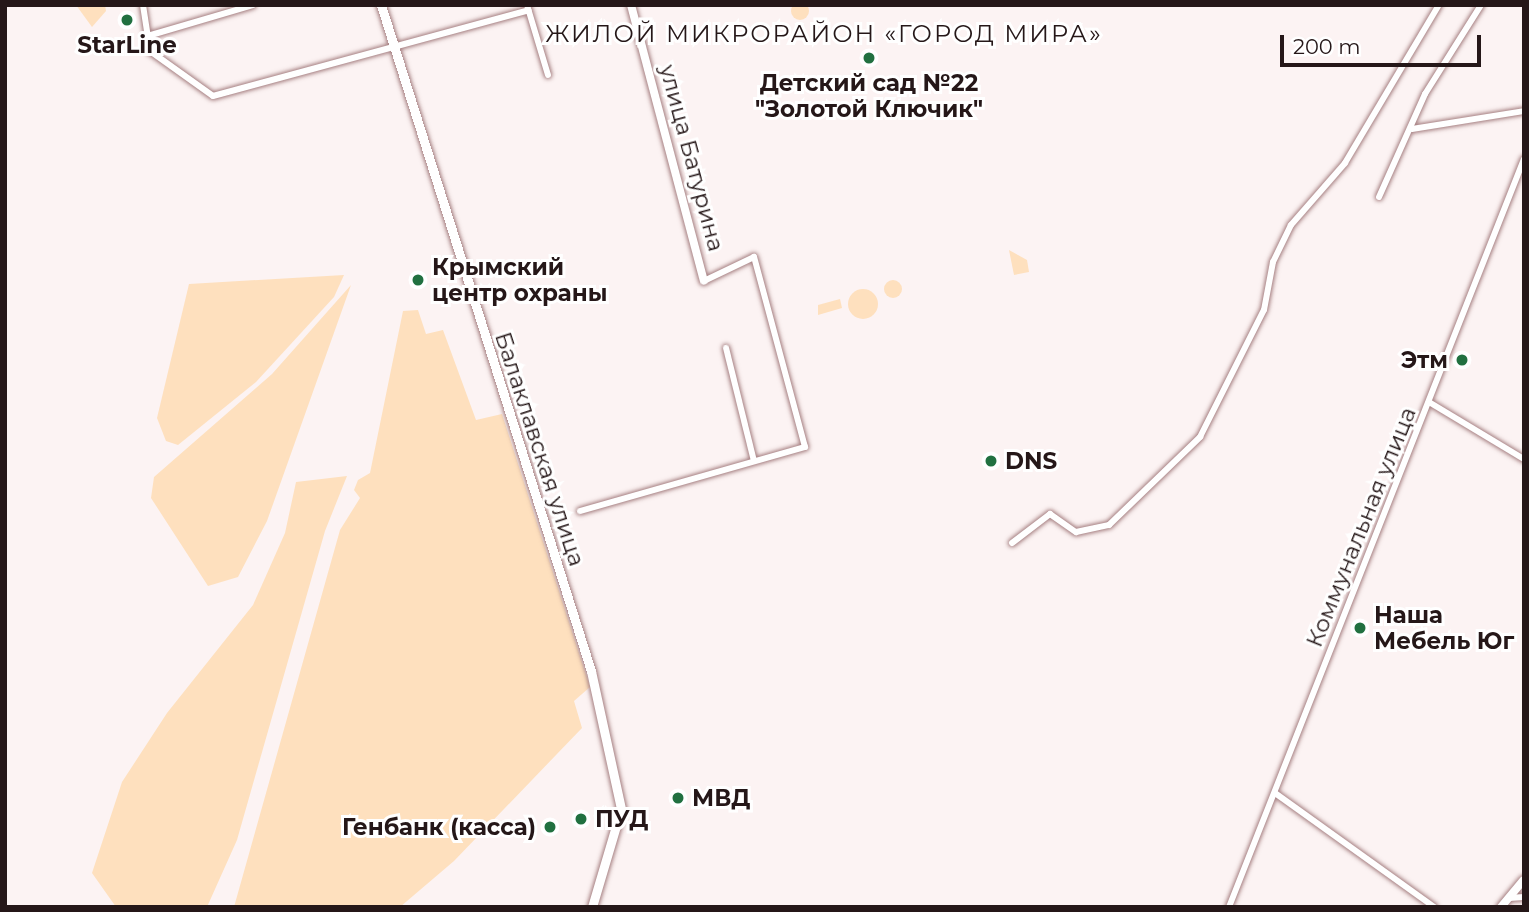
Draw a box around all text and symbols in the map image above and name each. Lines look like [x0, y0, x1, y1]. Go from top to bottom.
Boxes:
marker: StarLine [119, 12, 135, 28]
district label: ЖИЛОЙ МИКРОРАЙОН «ГОРОД МИРА» [549, 20, 1099, 48]
scale bar [1284, 21, 1485, 65]
place label: StarLine [77, 31, 177, 59]
text: 200 m [1293, 34, 1360, 59]
marker: Детский сад №22 "Золотой Ключик" [861, 50, 877, 66]
street label: улица Батурина [654, 62, 730, 254]
place label: Детский сад №22 "Золотой Ключик" [755, 69, 983, 123]
place label: Крымский центр охраны [432, 253, 607, 307]
marker: Крымский центр охраны [410, 272, 426, 288]
street label: Балаклавская улица [489, 328, 591, 570]
place label: Этм [1401, 346, 1448, 374]
marker: Этм [1454, 352, 1470, 368]
street label: Коммунальная улица [1300, 403, 1422, 651]
place label: DNS [1005, 447, 1057, 475]
marker: DNS [983, 453, 999, 469]
place label: Наша Мебель Юг [1374, 601, 1514, 655]
marker: Наша Мебель Юг [1352, 620, 1368, 636]
place label: МВД [692, 784, 750, 812]
marker: МВД [670, 790, 686, 806]
place label: ПУД [595, 805, 648, 833]
marker: ПУД [573, 811, 589, 827]
place label: Генбанк (касса) [342, 813, 536, 841]
marker: Генбанк (касса) [542, 819, 558, 835]

